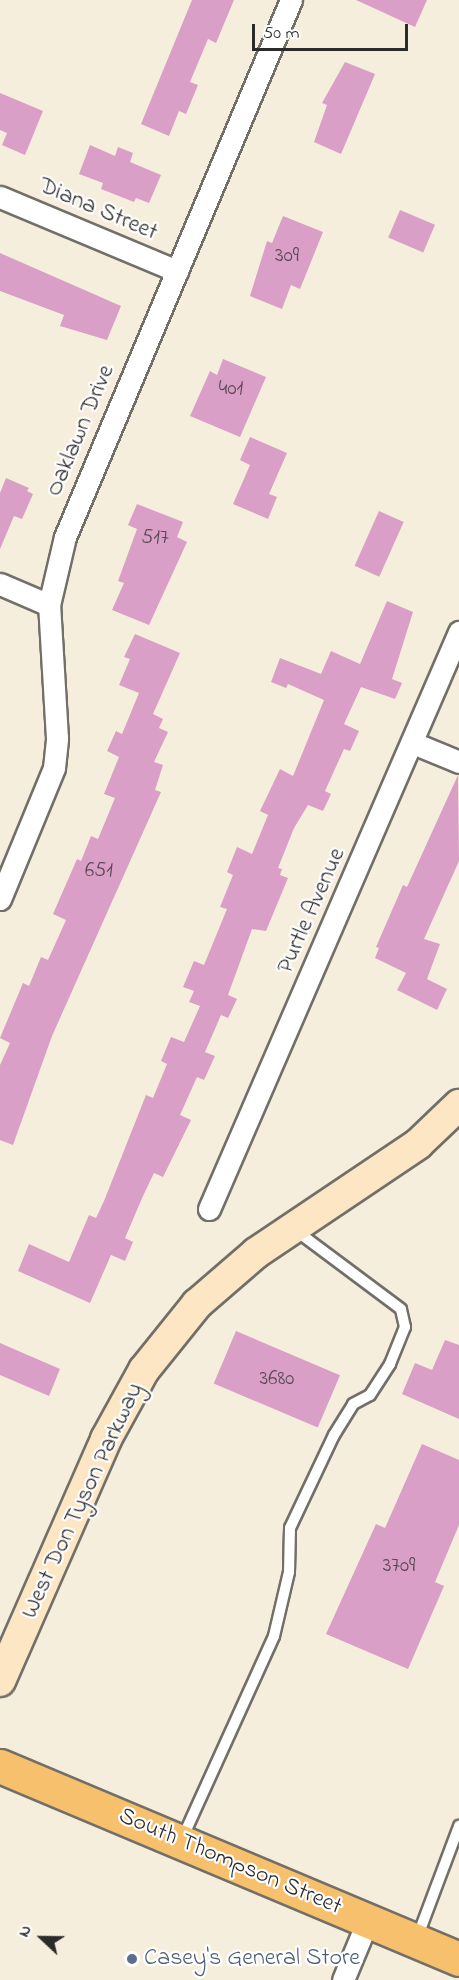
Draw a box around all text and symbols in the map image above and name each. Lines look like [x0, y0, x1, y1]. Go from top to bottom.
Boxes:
scale bar [255, 12, 411, 50]
text: 50 m [263, 21, 300, 47]
street label: Diana Street [34, 172, 162, 248]
house number: 309 [275, 243, 299, 269]
street label: Oaklawn Drive [40, 361, 122, 501]
house number: 401 [219, 376, 243, 402]
house number: 517 [141, 525, 169, 551]
street label: Purtle Avenue [272, 844, 352, 978]
house number: 651 [85, 858, 113, 884]
house number: 3680 [260, 1366, 294, 1392]
street label: West Don Tyson Parkway [16, 1379, 150, 1623]
house number: 3709 [383, 1553, 415, 1579]
street label: South Thompson Street [114, 1802, 346, 1922]
north arrow [12, 1908, 72, 1968]
text: N [12, 1922, 38, 1941]
place label: Casey's General Store [144, 1945, 360, 1973]
marker: Casey's General Store [125, 1952, 139, 1966]

